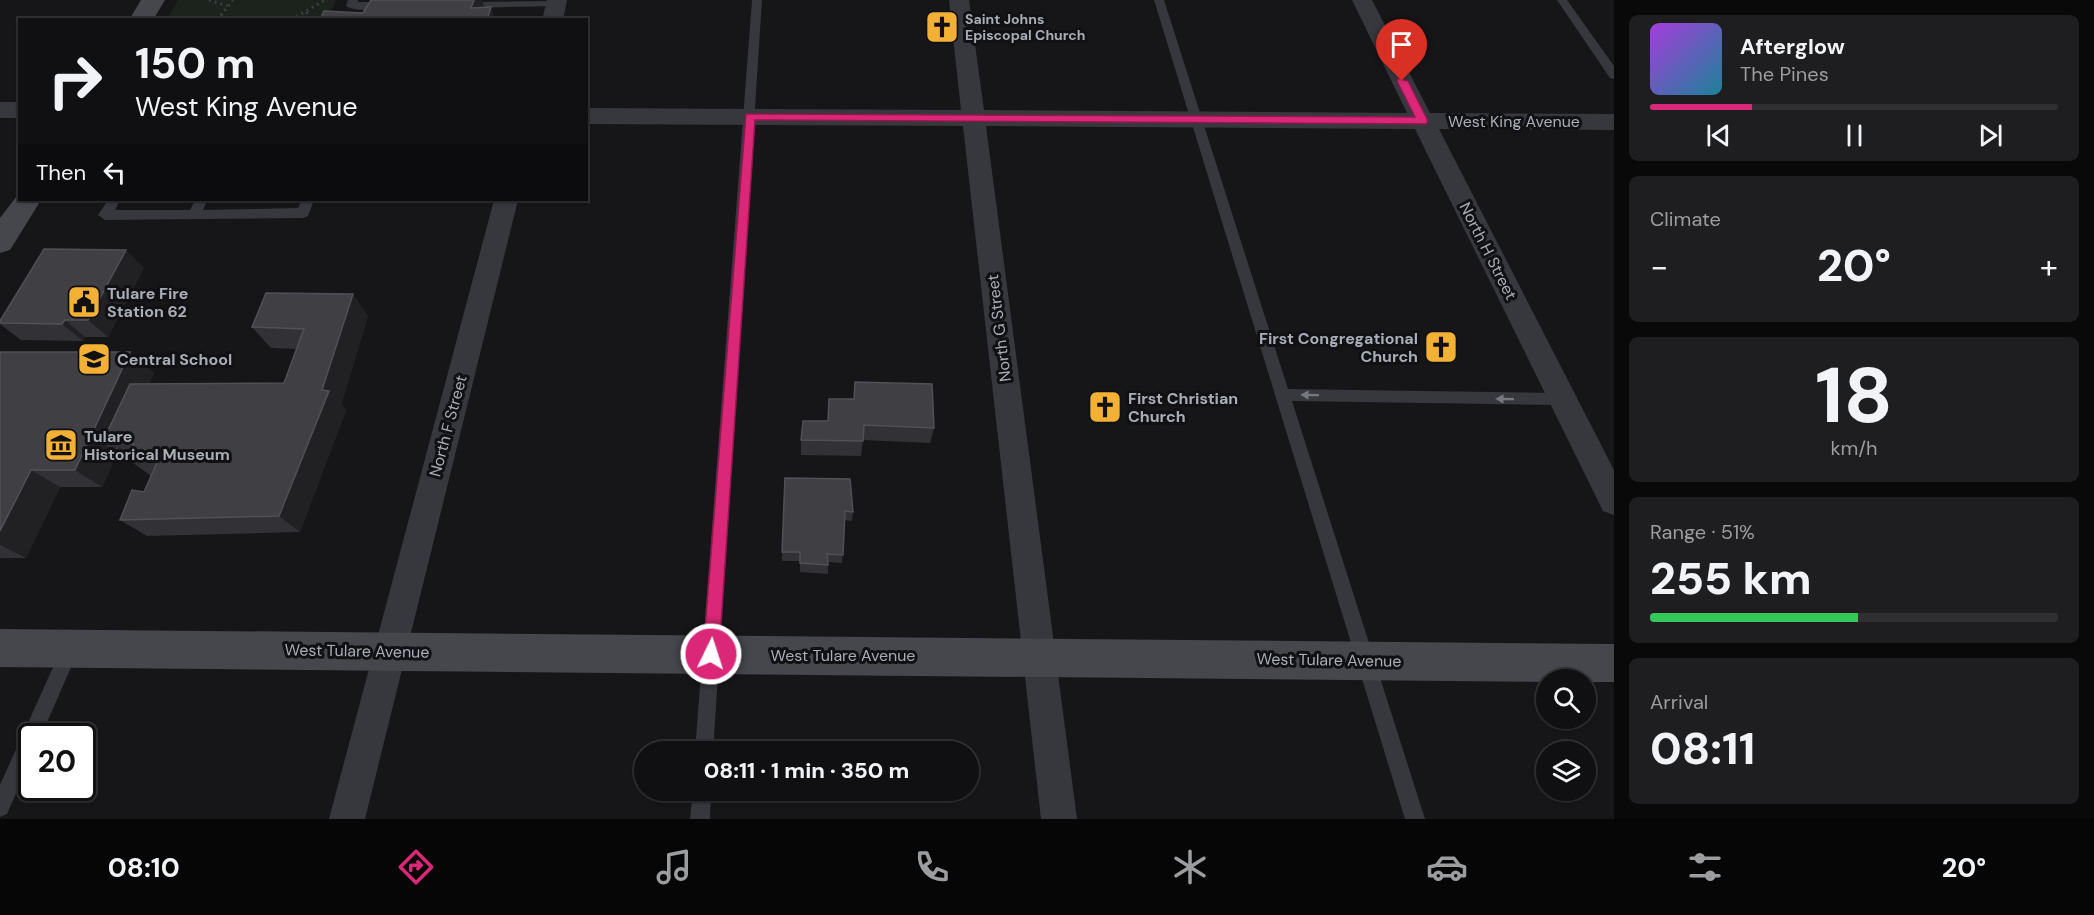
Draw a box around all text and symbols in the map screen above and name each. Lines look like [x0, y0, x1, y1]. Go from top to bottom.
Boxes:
church icon: Saint Johns Episcopal Church [924, 9, 960, 45]
place label: Saint Johns Episcopal Church [965, 10, 1085, 44]
pin [1376, 19, 1427, 81]
icon: arrive [1385, 28, 1418, 61]
text: Afterglow [1740, 32, 1845, 61]
text: 150 m [135, 36, 255, 91]
icon: right [36, 42, 114, 120]
text: The Pines [1740, 61, 1829, 87]
text: West King Avenue [135, 89, 358, 124]
street label: West King Avenue [1448, 111, 1580, 132]
icon: previous [1702, 119, 1735, 152]
icon: pause [1838, 119, 1871, 152]
icon: next [1974, 119, 2007, 152]
icon: left [98, 156, 131, 189]
text: Then [36, 158, 86, 187]
street label: North H Street [1454, 199, 1522, 303]
text: Climate [1650, 206, 1721, 232]
text: 20° [1817, 236, 1891, 295]
text: − [1650, 245, 1668, 288]
text: + [2040, 245, 2058, 288]
street label: North G Street [982, 273, 1016, 383]
place label: Tulare Fire Station 62 [107, 283, 188, 322]
public building icon: Tulare Fire Station 62 [66, 284, 102, 320]
place label: First Congregational Church [1259, 328, 1418, 367]
church icon: First Congregational Church [1423, 329, 1459, 365]
school or university icon: Central School [76, 341, 112, 377]
text: 18 [1815, 345, 1893, 446]
place label: Central School [117, 349, 232, 370]
street label: North F Street [424, 373, 472, 479]
place label: First Christian Church [1128, 388, 1238, 427]
church icon: First Christian Church [1087, 389, 1123, 425]
one-way arrow [1300, 391, 1319, 400]
one-way arrow [1495, 394, 1514, 403]
place label: Tulare Historical Museum [84, 426, 230, 465]
museum icon: Tulare Historical Museum [43, 427, 79, 463]
text: km/h [1830, 435, 1878, 461]
text: Range · 51% [1650, 519, 1755, 545]
text: 255 km [1650, 549, 1811, 608]
position arrow [679, 622, 743, 686]
street label: West Tulare Avenue [284, 639, 430, 663]
street label: West Tulare Avenue [771, 645, 915, 666]
street label: West Tulare Avenue [1256, 648, 1402, 672]
map controls [1536, 669, 1596, 801]
button: search [1536, 669, 1596, 729]
text: Arrival [1650, 689, 1708, 715]
text: 08:11 [1650, 719, 1755, 778]
speed limit sign: 20 [18, 723, 96, 801]
button: layers [1536, 741, 1596, 801]
text: 08:11 · 1 min · 350 m [704, 756, 909, 785]
icon: directions [395, 846, 437, 888]
icon: music [653, 846, 695, 888]
icon: phone [911, 846, 953, 888]
icon: climate [1169, 846, 1211, 888]
icon: car [1426, 846, 1468, 888]
icon: filters [1684, 846, 1726, 888]
text: 08:10 [108, 850, 180, 885]
text: 20° [1942, 850, 1986, 885]

